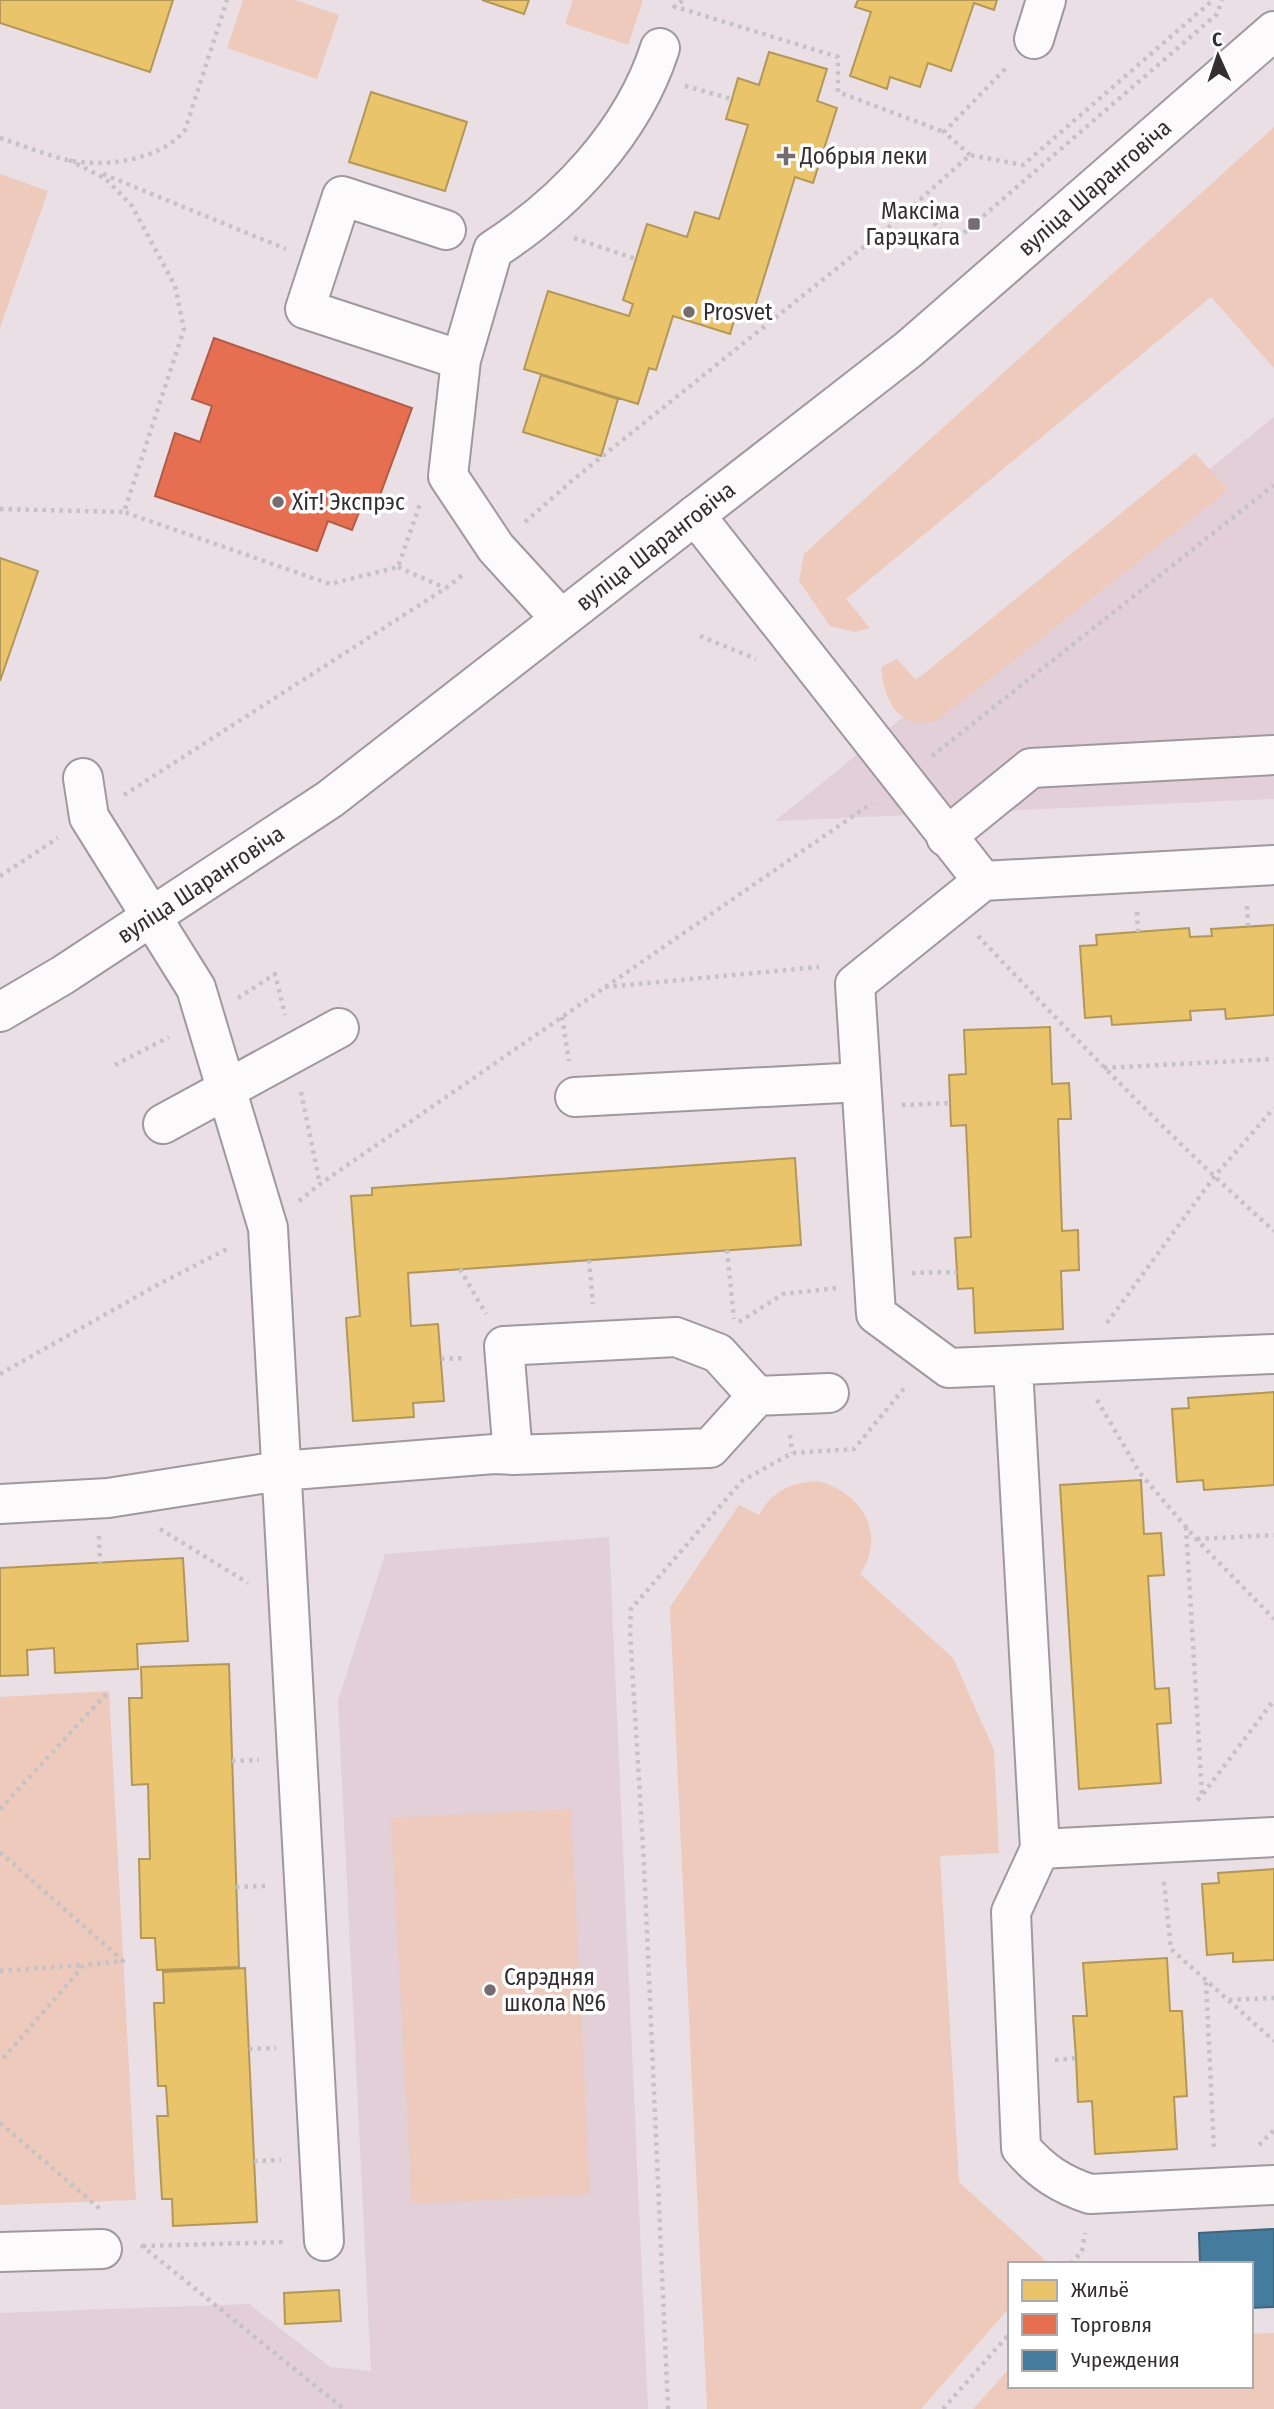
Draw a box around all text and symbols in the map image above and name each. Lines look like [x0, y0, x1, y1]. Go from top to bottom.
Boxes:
north arrow [1183, 21, 1253, 91]
text: С [1212, 28, 1223, 51]
street label: вуліца Шаранговіча [1012, 113, 1177, 262]
place label: Добрыя леки [799, 142, 928, 170]
marker: Добрыя леки [778, 148, 794, 164]
place label: Максіма Гарэцкага [866, 197, 960, 251]
marker: Максіма Гарэцкага [966, 216, 982, 232]
place label: Prosvet [703, 298, 773, 326]
marker: Prosvet [681, 304, 697, 320]
street label: вуліца Шаранговіча [570, 475, 741, 617]
place label: Хіт! Экспрэс [292, 488, 405, 516]
marker: Хіт! Экспрэс [270, 494, 286, 510]
street label: вуліца Шаранговіча [112, 819, 289, 949]
place label: Сярэдняя школа №6 [504, 1963, 606, 2017]
marker: Сярэдняя школа №6 [482, 1982, 498, 1998]
legend [1008, 2262, 1253, 2388]
text: Жильё [1071, 2277, 1129, 2303]
text: Торговля [1071, 2312, 1152, 2338]
text: Учреждения [1070, 2347, 1180, 2373]

